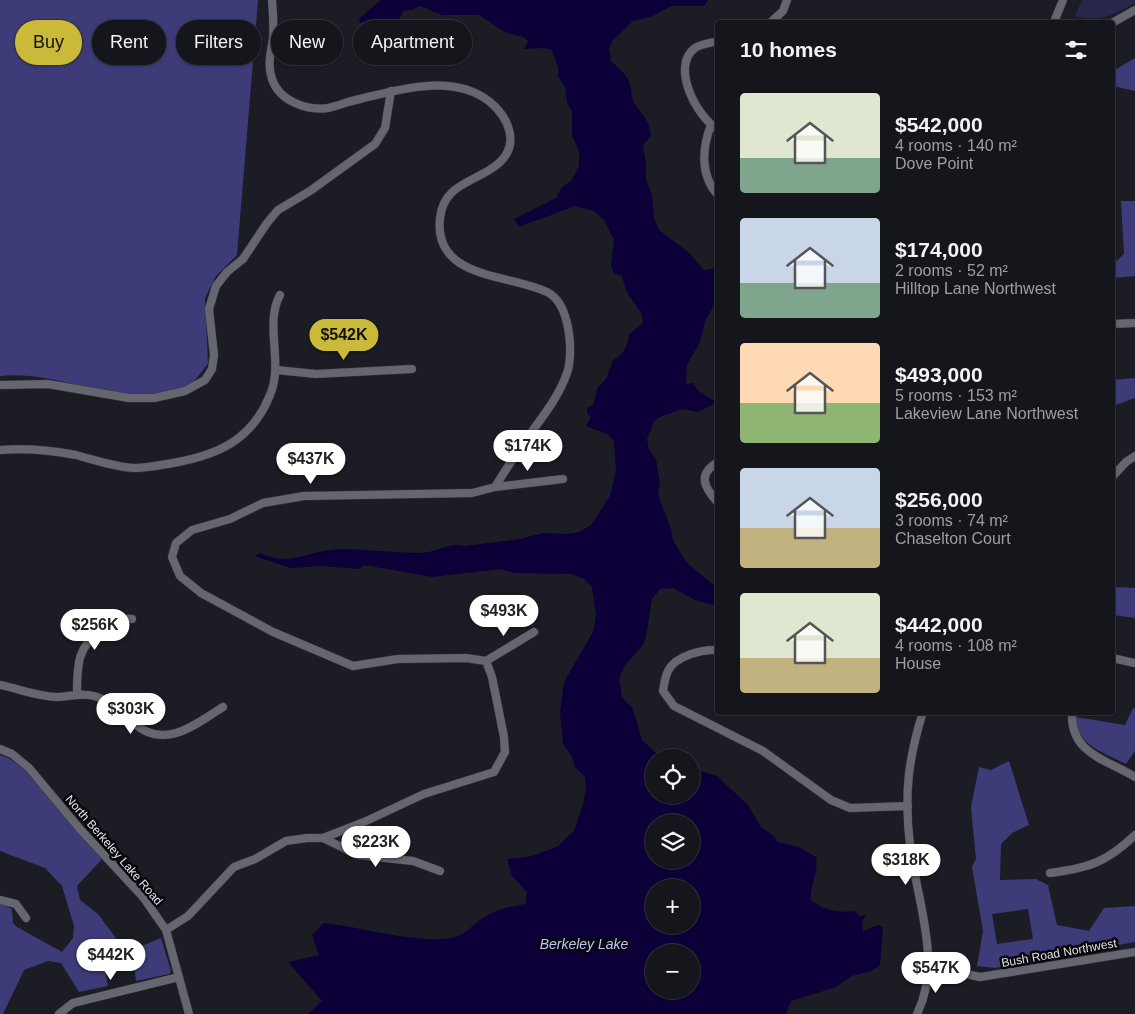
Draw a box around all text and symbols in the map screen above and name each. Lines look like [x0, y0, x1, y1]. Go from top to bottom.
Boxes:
chip: Buy [15, 20, 82, 65]
chip: Rent [92, 20, 166, 65]
chip: Filters [176, 20, 261, 65]
chip: New [271, 20, 343, 65]
chip: Apartment [353, 20, 472, 65]
icon: filters [1062, 36, 1090, 64]
text: 10 homes [740, 38, 837, 61]
icon: home [780, 113, 840, 173]
text: $542,000 [895, 113, 983, 136]
text: 4 rooms · 140 m² [895, 137, 1017, 154]
text: Dove Point [895, 155, 973, 172]
icon: home [780, 238, 840, 298]
text: $174,000 [895, 238, 983, 261]
text: 2 rooms · 52 m² [895, 262, 1008, 279]
text: Hilltop Lane Northwest [895, 280, 1056, 297]
pin: $542K [309, 318, 379, 361]
text: $542K [320, 326, 368, 343]
icon: home [780, 363, 840, 423]
text: $493,000 [895, 363, 983, 386]
text: 5 rooms · 153 m² [895, 387, 1017, 404]
text: Lakeview Lane Northwest [895, 405, 1078, 422]
pin: $174K [493, 430, 563, 472]
text: $174K [504, 437, 552, 454]
pin: $437K [276, 442, 346, 485]
text: $437K [287, 450, 335, 467]
icon: home [780, 488, 840, 548]
text: $256,000 [895, 488, 983, 511]
text: 3 rooms · 74 m² [895, 512, 1008, 529]
text: Chaselton Court [895, 530, 1011, 547]
pin: $493K [469, 594, 539, 637]
text: $493K [480, 602, 528, 619]
pin: $256K [60, 608, 130, 651]
icon: home [780, 613, 840, 673]
text: $442,000 [895, 613, 983, 636]
text: $256K [71, 616, 119, 633]
text: 4 rooms · 108 m² [895, 637, 1017, 654]
text: House [895, 655, 941, 672]
pin: $303K [96, 692, 166, 735]
text: $303K [107, 700, 155, 717]
map controls [645, 749, 700, 999]
button: locate [645, 749, 700, 804]
street label: North Berkeley Lake Road [63, 792, 165, 908]
button: layers [645, 814, 700, 869]
pin: $223K [341, 826, 411, 868]
text: $223K [352, 833, 400, 850]
pin: $318K [871, 844, 941, 886]
text: $318K [882, 851, 930, 868]
button: + [645, 879, 700, 934]
water label: Berkeley Lake [540, 936, 629, 952]
street label: Bush Road Northwest [1000, 936, 1118, 970]
pin: $442K [76, 938, 146, 981]
button: − [645, 944, 700, 999]
text: $442K [87, 946, 135, 963]
pin: $547K [901, 952, 971, 994]
text: $547K [912, 959, 960, 976]

